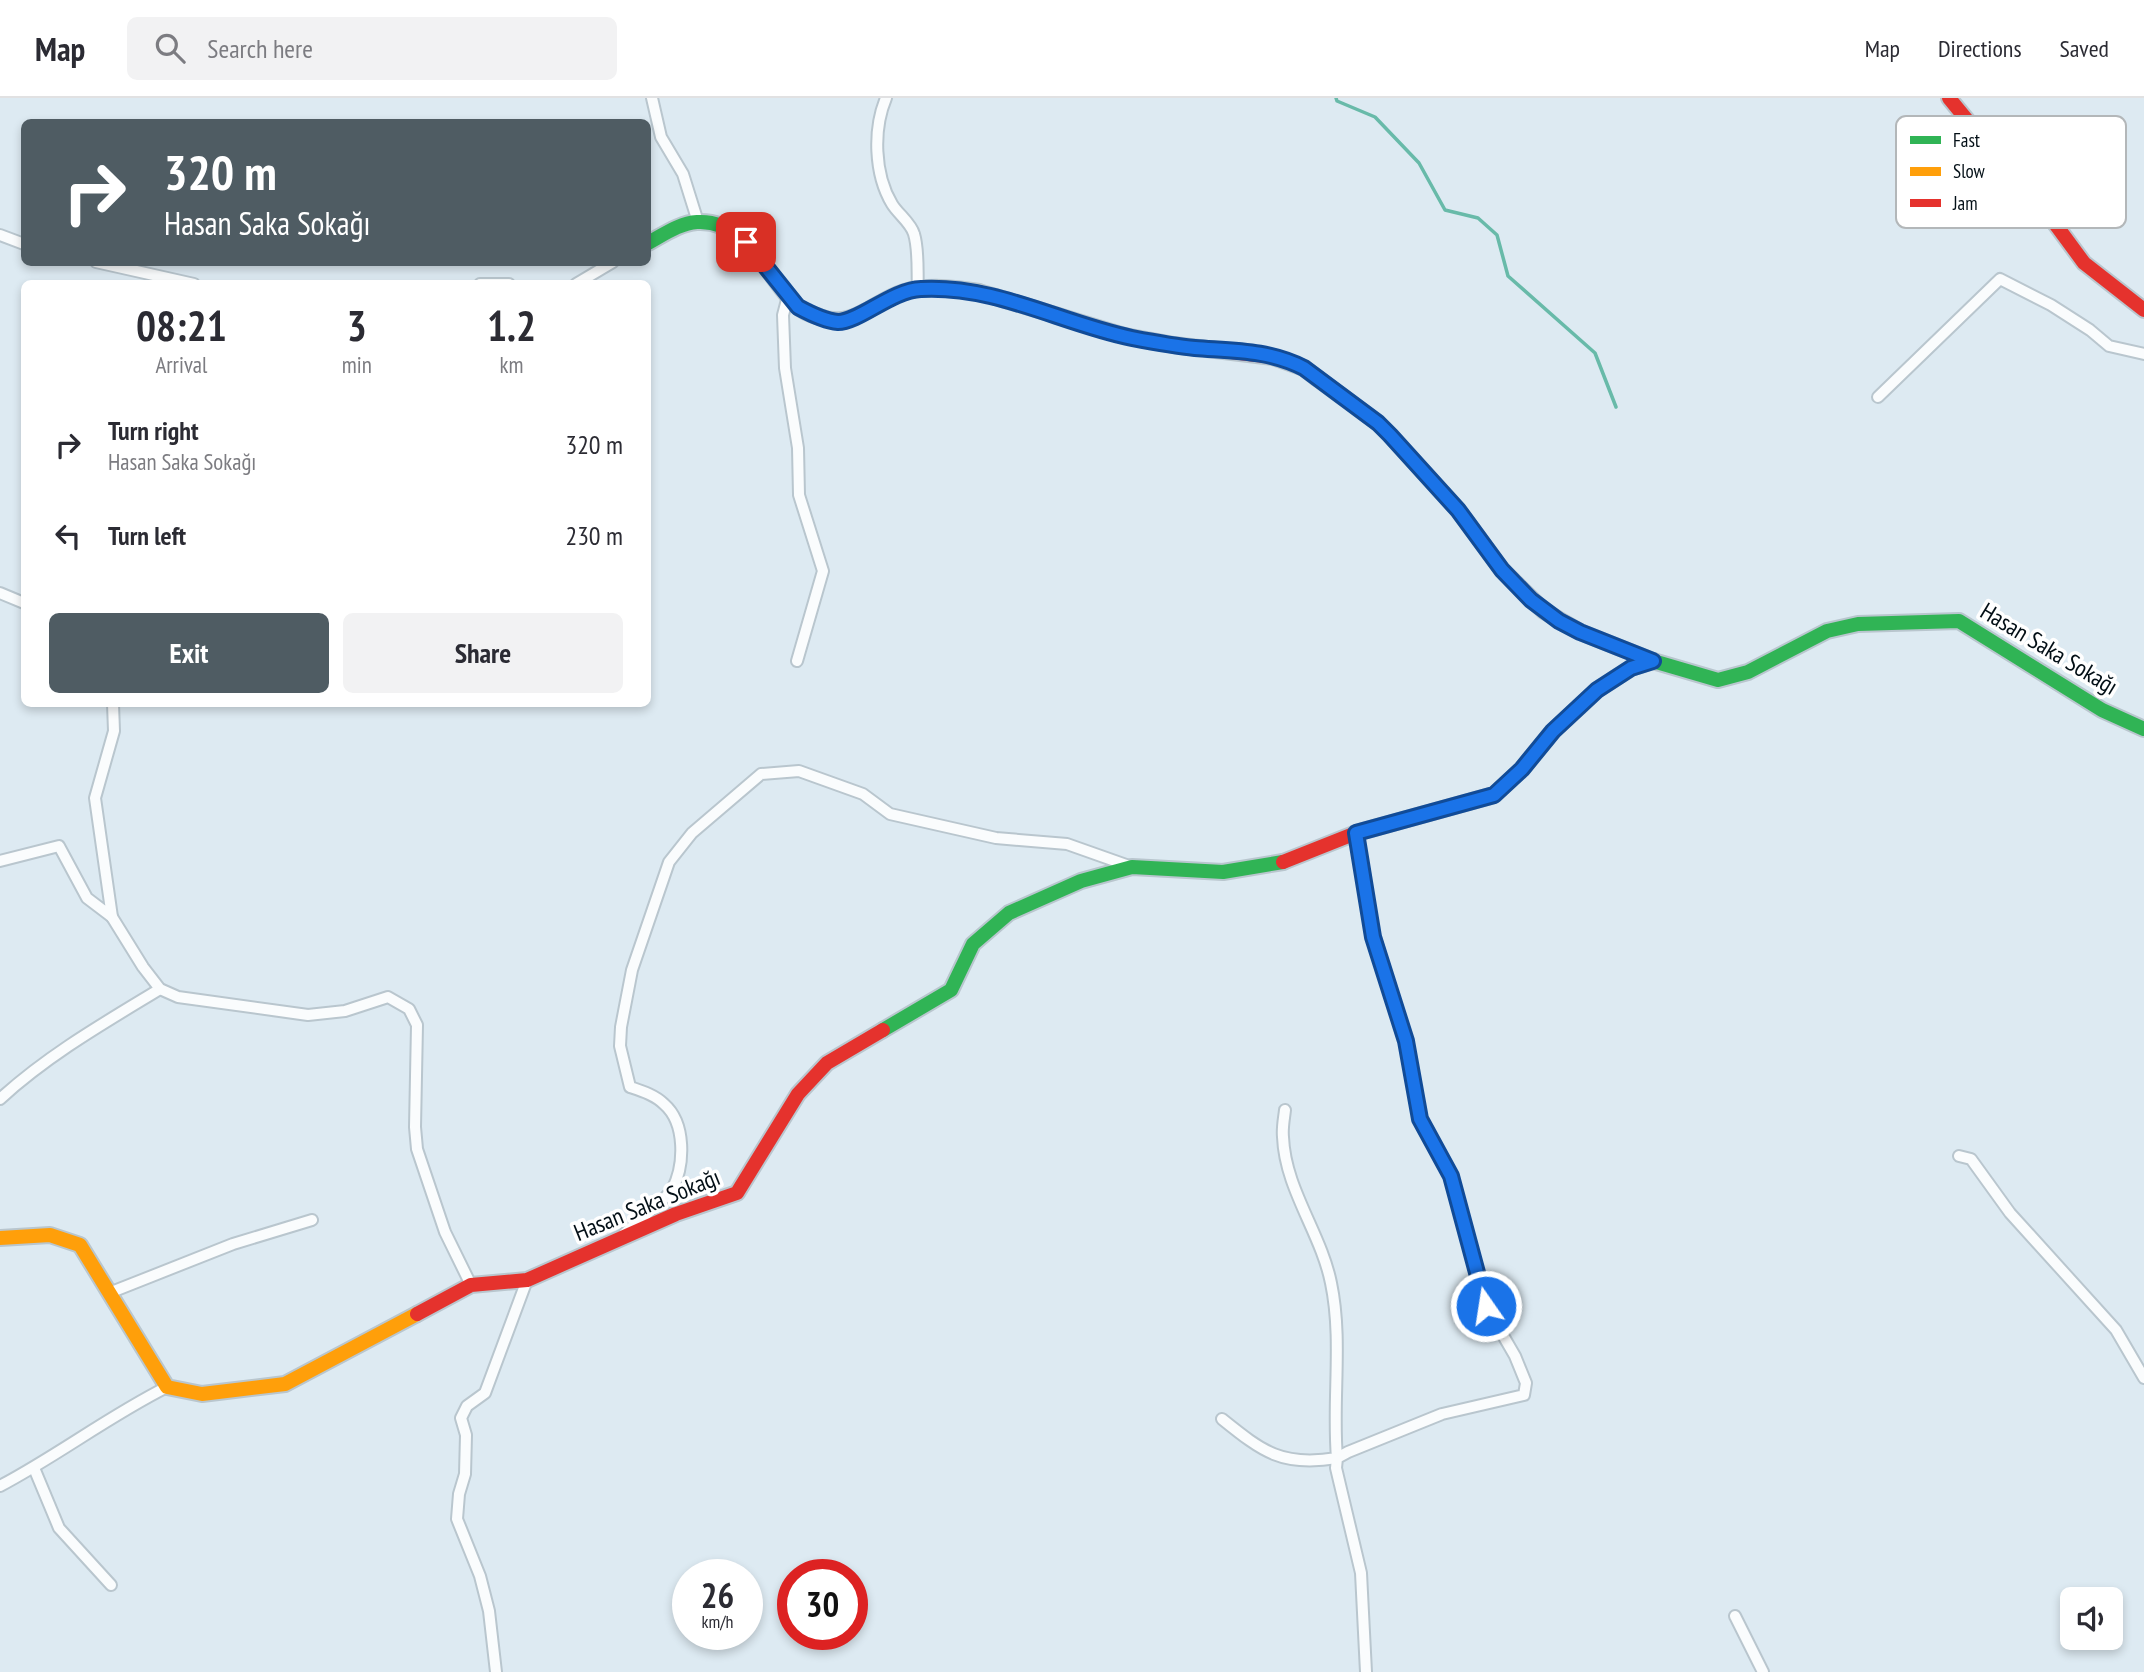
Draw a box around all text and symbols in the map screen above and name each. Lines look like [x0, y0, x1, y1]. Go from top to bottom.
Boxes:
search box [127, 17, 617, 80]
text: Map [35, 27, 85, 70]
icon: search [151, 29, 189, 67]
text: Search here [207, 32, 313, 65]
text: Map [1865, 33, 1900, 64]
text: Directions [1938, 33, 2022, 64]
text: Saved [2060, 33, 2109, 64]
legend [1896, 116, 2126, 228]
text: Fast [1953, 128, 1981, 152]
text: 320 m [164, 140, 277, 204]
icon: right [49, 147, 140, 238]
text: Slow [1953, 159, 1986, 183]
text: Jam [1952, 191, 1978, 215]
text: Hasan Saka Sokağı [164, 202, 370, 244]
pin [716, 212, 776, 272]
icon: arrive [727, 223, 765, 261]
text: 08:21 [136, 298, 227, 353]
text: 3 [347, 298, 367, 353]
text: 1.2 [487, 298, 536, 353]
text: Arrival [155, 350, 207, 379]
text: min [342, 350, 372, 379]
text: km [500, 350, 523, 379]
text: Turn right [108, 414, 199, 447]
icon: right [49, 426, 87, 464]
text: 320 m [565, 428, 623, 461]
text: Hasan Saka Sokağı [108, 447, 256, 476]
icon: left [49, 517, 87, 555]
text: Turn left [108, 519, 186, 552]
text: 230 m [565, 519, 623, 552]
street label: Hasan Saka Sokağı [1975, 595, 2124, 702]
button: Exit [49, 613, 329, 693]
button: Share [343, 613, 623, 693]
street label: Hasan Saka Sokağı [569, 1161, 724, 1248]
position arrow [1449, 1269, 1523, 1343]
speed limit sign: 30 [777, 1559, 868, 1650]
text: 26 [701, 1572, 734, 1618]
map controls [2060, 1587, 2123, 1650]
button: sound [2060, 1587, 2123, 1650]
text: km/h [702, 1610, 733, 1633]

